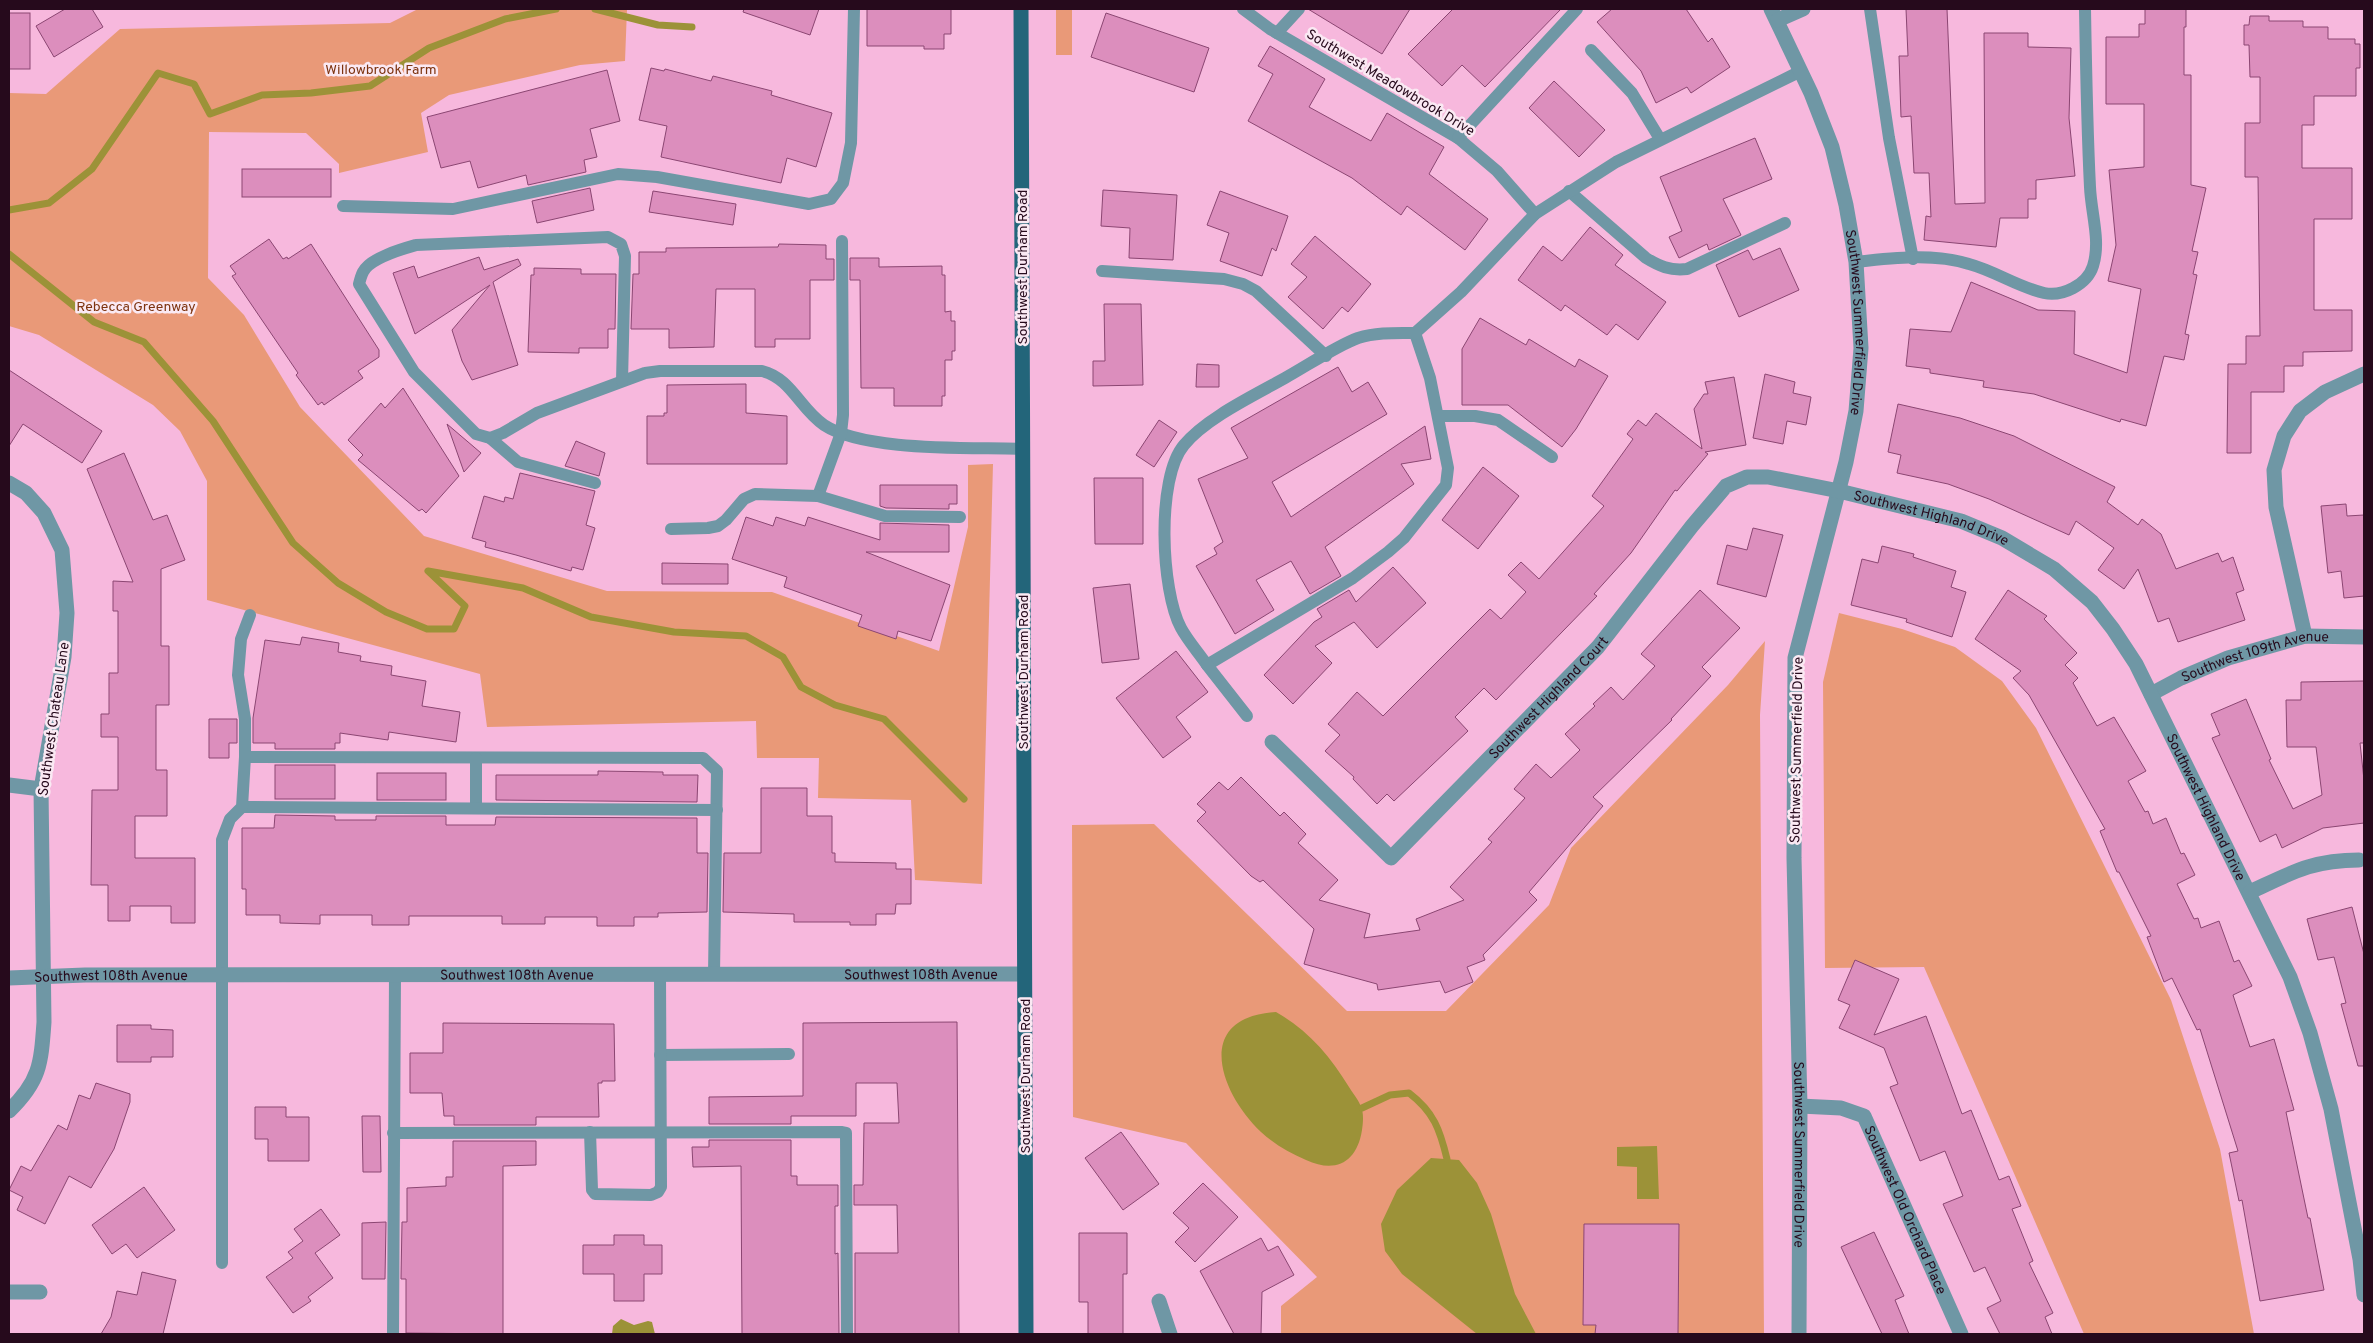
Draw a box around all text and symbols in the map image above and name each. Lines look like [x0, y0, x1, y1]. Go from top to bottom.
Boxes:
street label: Southwest Meadowbrook Drive [1303, 26, 1477, 140]
park label: Willowbrook Farm [325, 62, 437, 79]
street label: Southwest Durham Road [1015, 190, 1032, 344]
street label: Southwest Summerfield Drive [1840, 229, 1868, 417]
park label: Rebecca Greenway [76, 299, 196, 316]
street label: Southwest Highland Drive [1852, 488, 2012, 550]
street label: Southwest Durham Road [1016, 595, 1033, 749]
street label: Southwest 109th Avenue [2179, 629, 2329, 687]
street label: Southwest Highland Court [1486, 634, 1613, 763]
street label: Southwest Chateau Lane [35, 641, 74, 797]
street label: Southwest Summerfield Drive [1787, 657, 1808, 843]
street label: Southwest Highland Drive [2162, 731, 2248, 884]
street label: Southwest 108th Avenue [440, 967, 594, 985]
street label: Southwest 108th Avenue [844, 967, 998, 984]
street label: Southwest 108th Avenue [34, 968, 188, 987]
street label: Southwest Durham Road [1018, 999, 1035, 1153]
street label: Southwest Summerfield Drive [1789, 1061, 1807, 1248]
street label: Southwest Old Orchard Place [1859, 1123, 1949, 1297]

